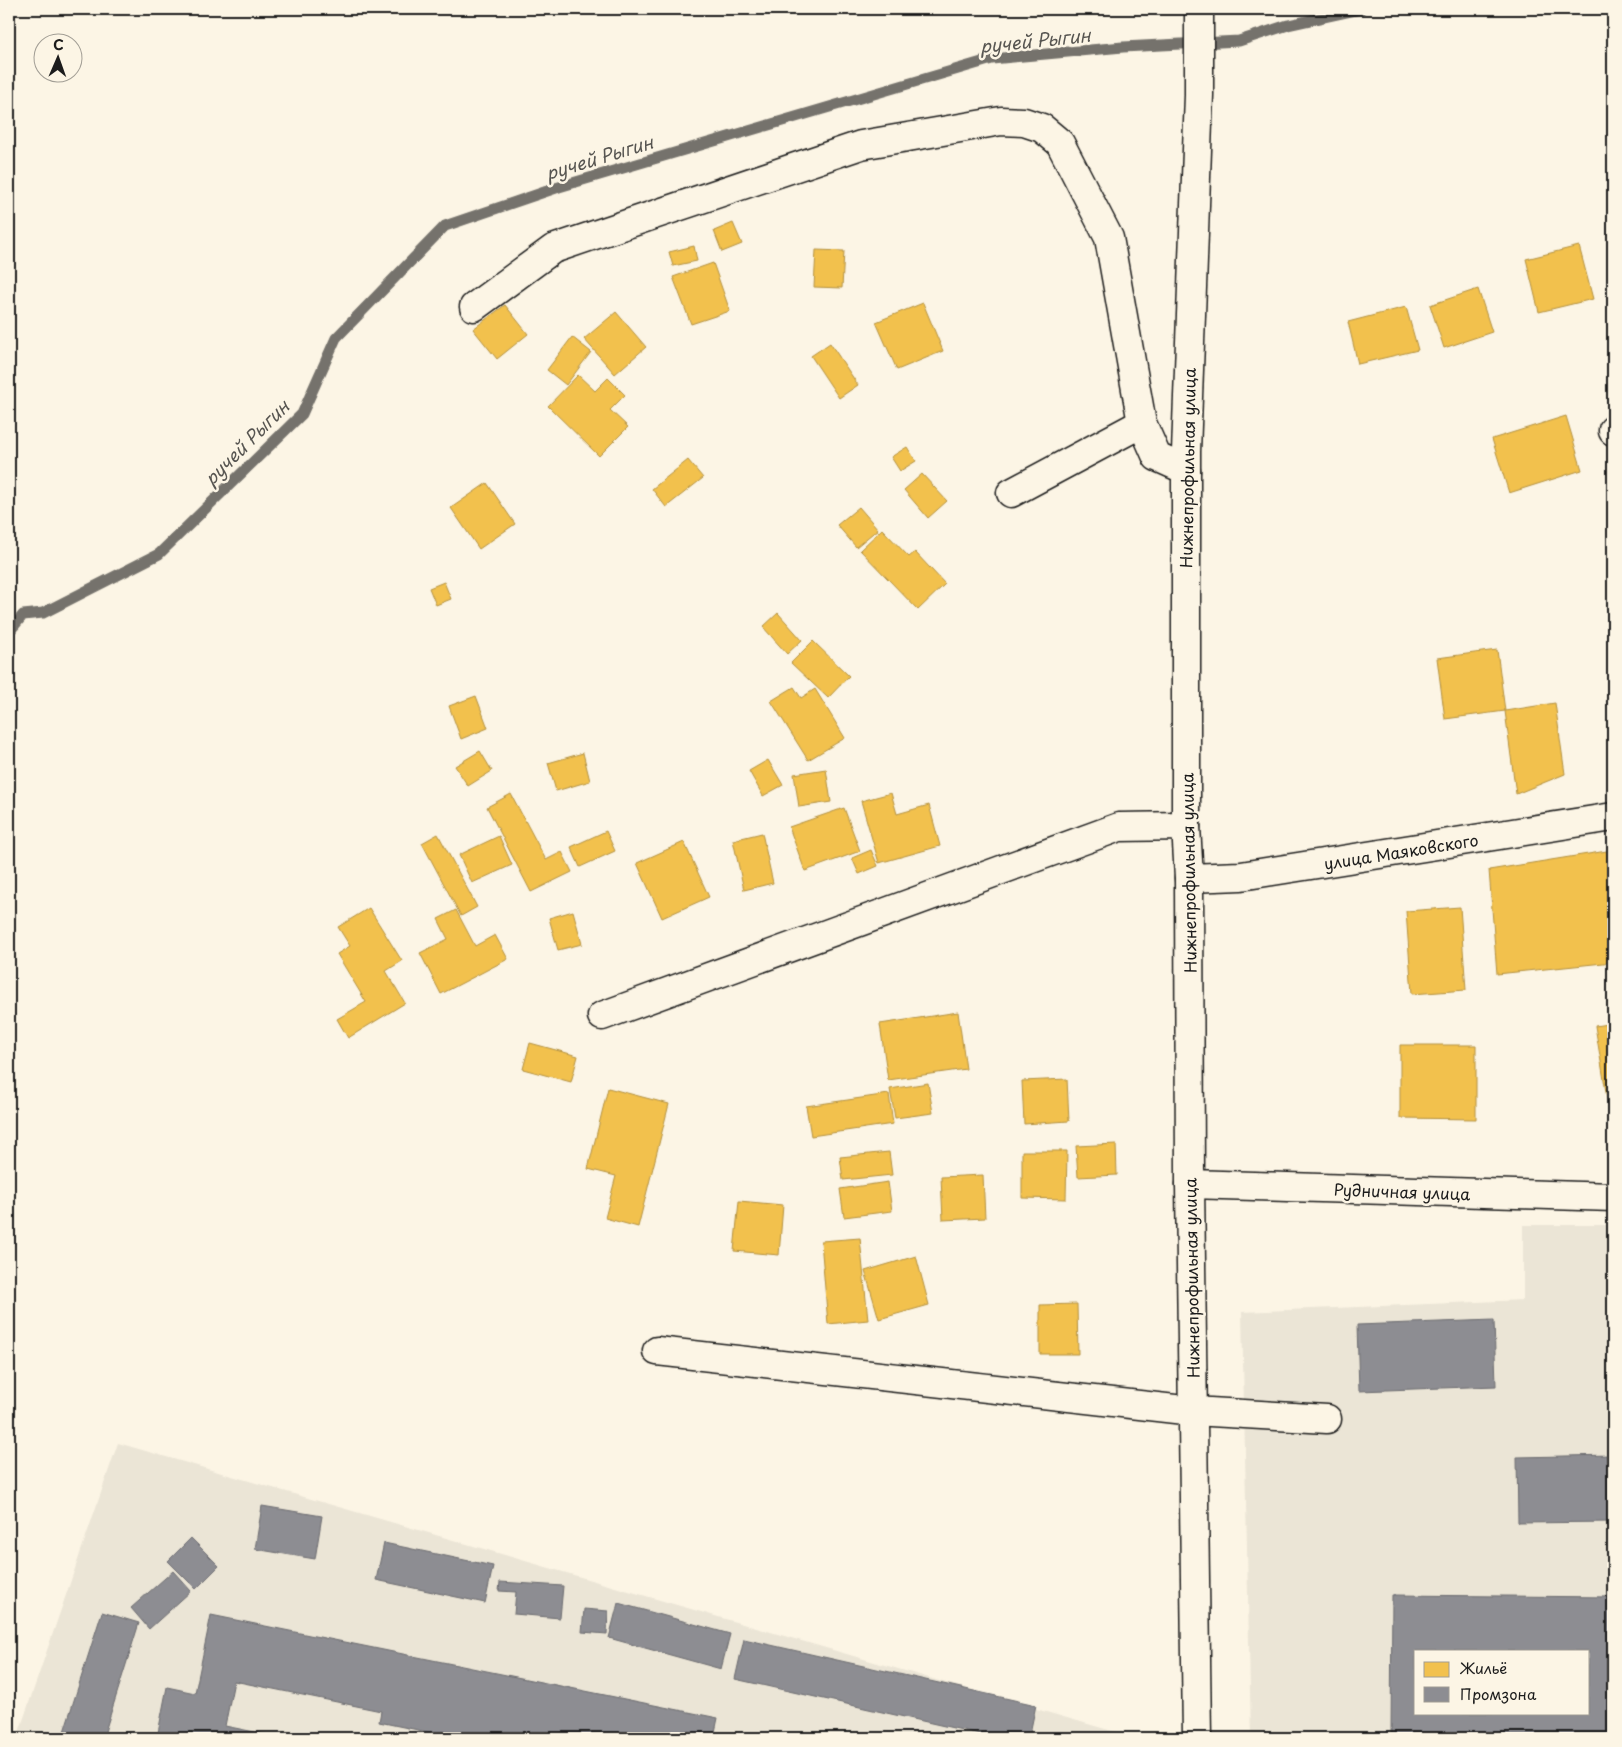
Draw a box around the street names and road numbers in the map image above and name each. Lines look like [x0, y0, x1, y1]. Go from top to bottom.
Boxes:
street label: Нижнепрофильная улица [1173, 368, 1201, 568]
street label: Нижнепрофильная улица [1174, 773, 1202, 973]
street label: улица Маяковского [1322, 827, 1480, 875]
street label: Рудничная улица [1333, 1177, 1471, 1205]
street label: Нижнепрофильная улица [1177, 1178, 1205, 1378]

